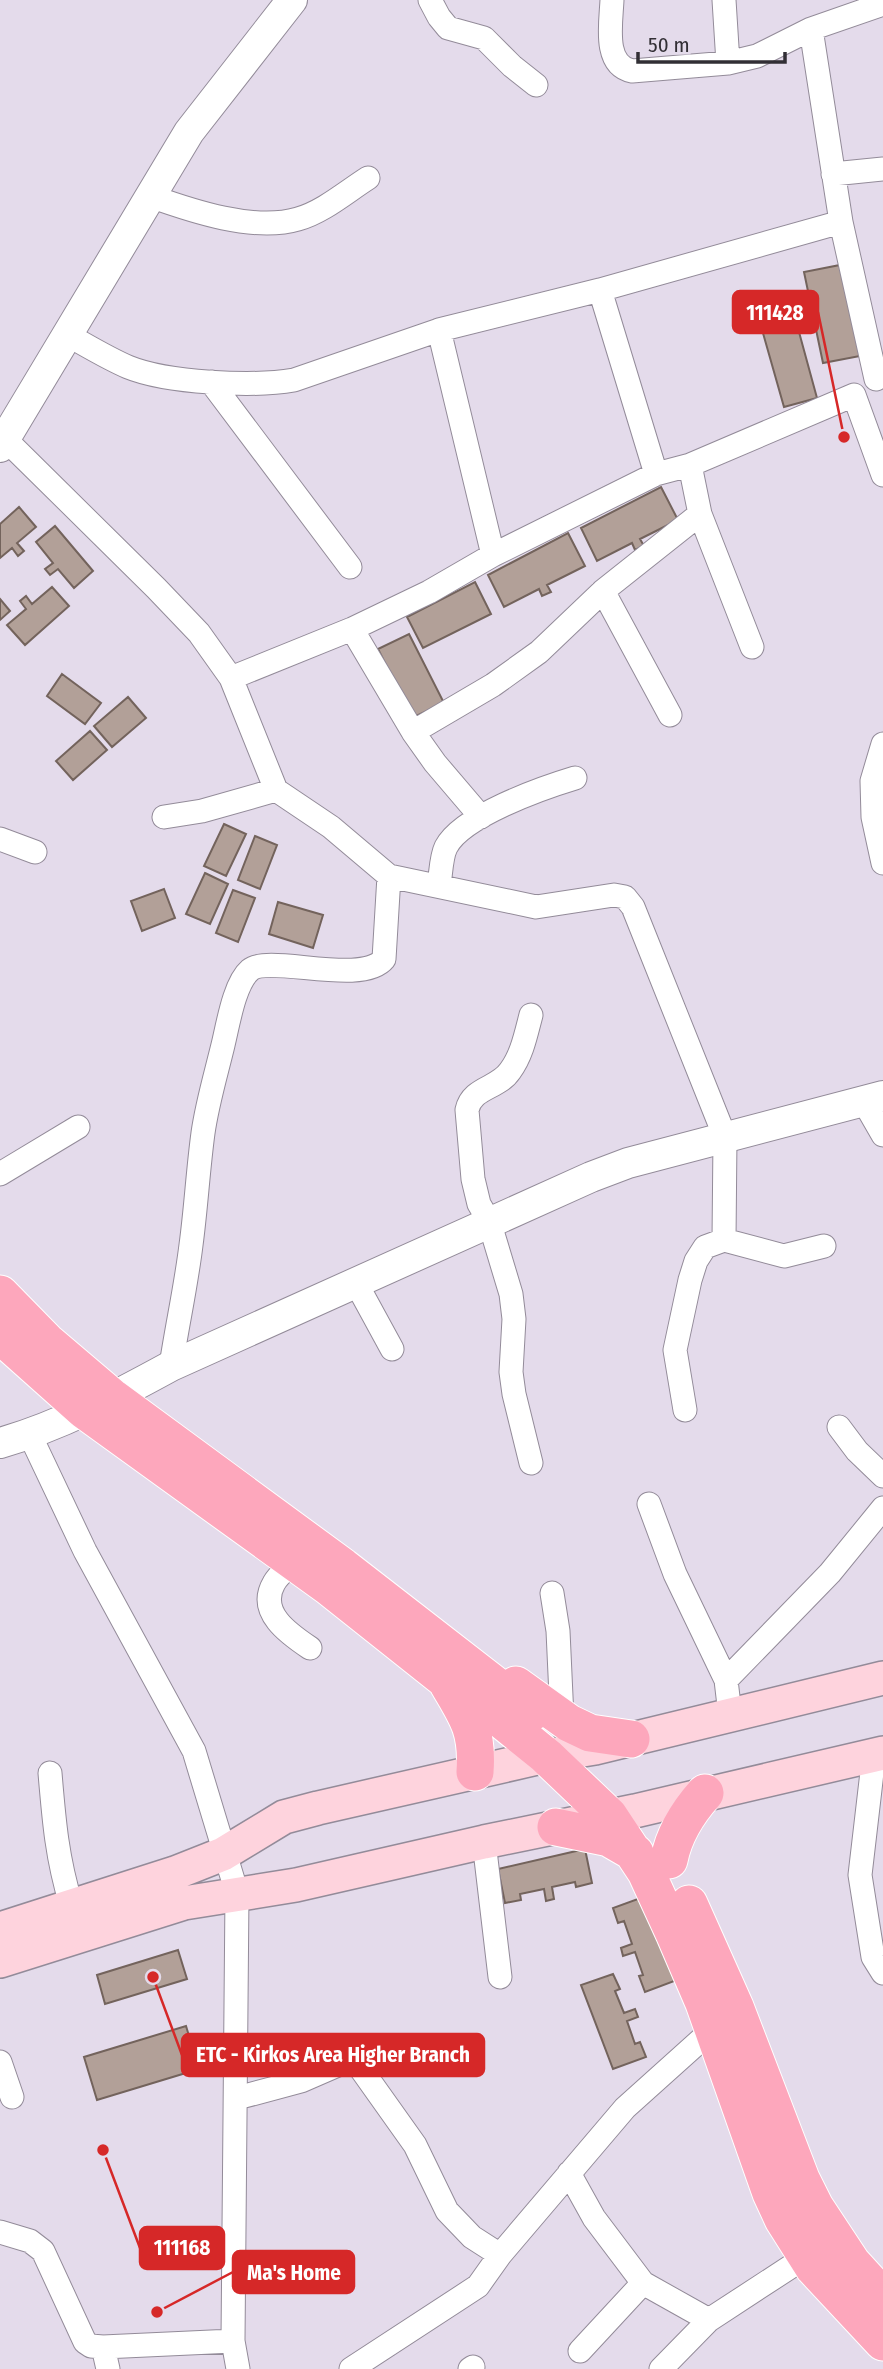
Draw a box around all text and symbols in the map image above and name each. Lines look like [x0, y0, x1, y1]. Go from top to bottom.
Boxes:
scale bar [638, 21, 785, 65]
text: 50 m [648, 32, 690, 58]
callout: 111428 [733, 291, 818, 333]
text: 111428 [746, 300, 804, 326]
callout: ETC - Kirkos Area Higher Branch [182, 2034, 484, 2076]
text: ETC - Kirkos Area Higher Branch [196, 2042, 470, 2068]
callout: 111168 [140, 2227, 224, 2269]
text: 111168 [154, 2235, 210, 2261]
callout: Ma's Home [233, 2251, 354, 2293]
text: Ma's Home [247, 2260, 341, 2286]

